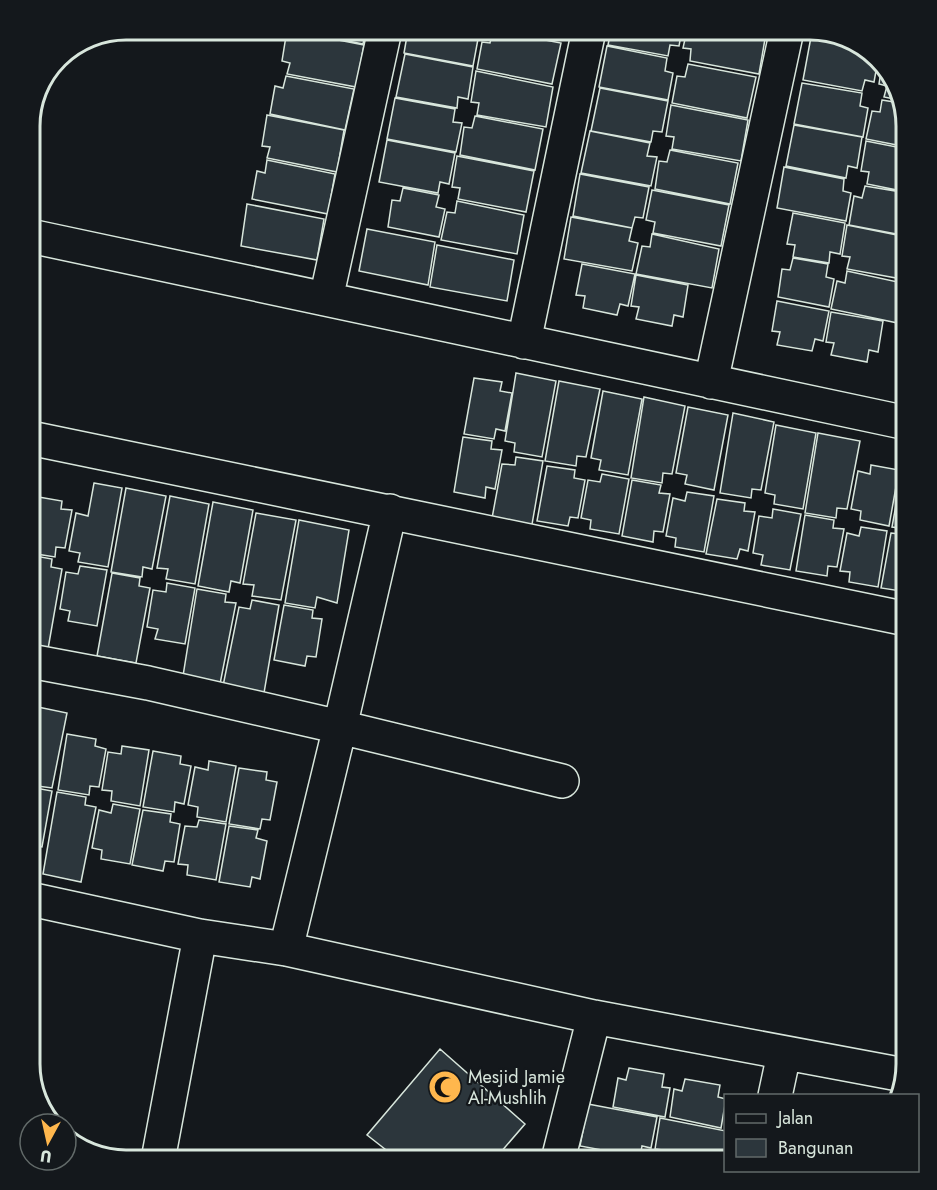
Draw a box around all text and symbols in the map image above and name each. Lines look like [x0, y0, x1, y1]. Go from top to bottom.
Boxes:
place label: Mesjid Jamie Al-Mushlih [468, 1064, 565, 1111]
mosque icon: Mesjid Jamie Al-Mushlih [427, 1069, 463, 1105]
legend [724, 1094, 919, 1172]
text: Jalan [776, 1105, 813, 1131]
north arrow [18, 1112, 78, 1172]
text: Bangunan [778, 1135, 853, 1161]
text: U [39, 1144, 53, 1169]

